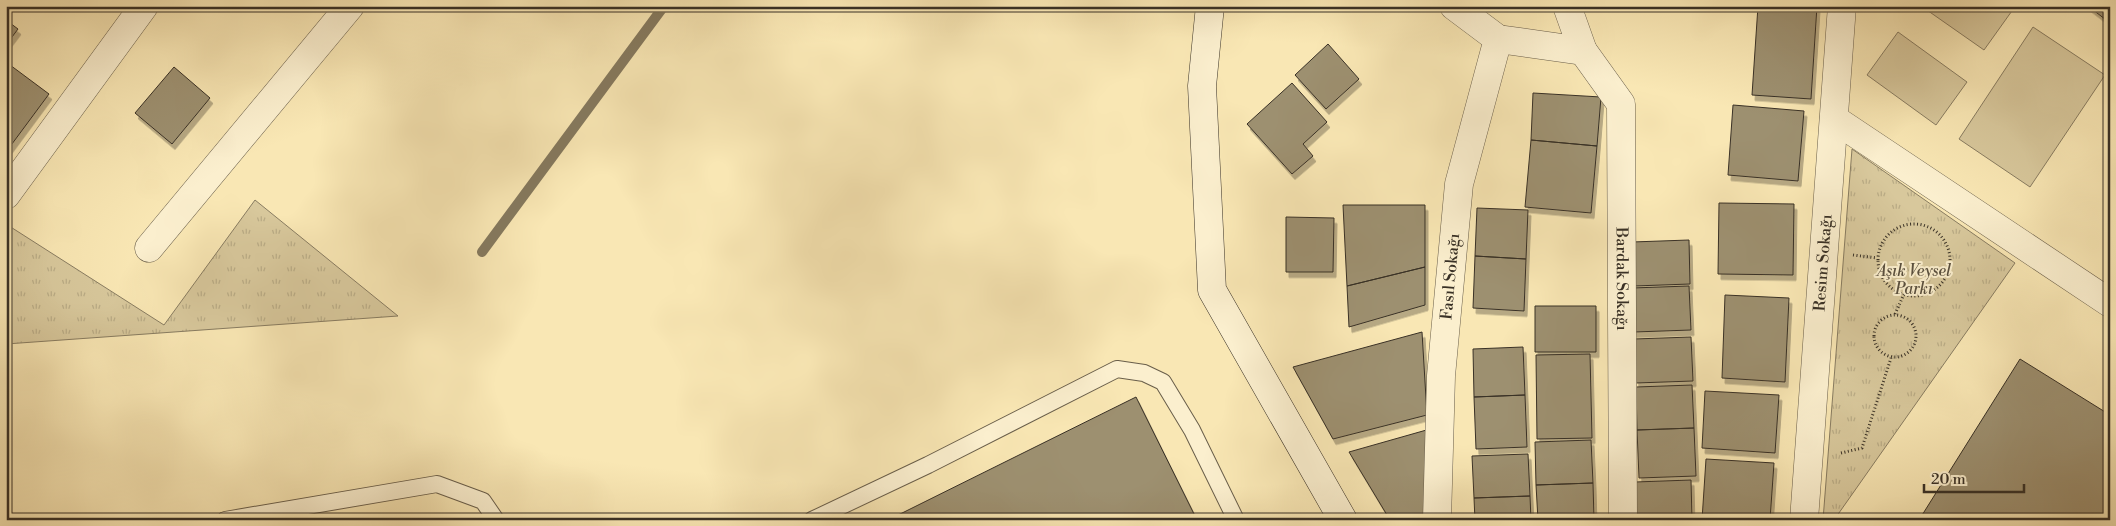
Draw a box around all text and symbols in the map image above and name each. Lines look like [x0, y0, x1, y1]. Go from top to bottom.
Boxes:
street label: Resim Sokağı [1809, 213, 1837, 312]
street label: Bardak Sokağı [1612, 226, 1632, 331]
street label: Fasıl Sokağı [1436, 232, 1464, 321]
park label: Aşık Veysel Parkı [1875, 261, 1952, 299]
scale bar [1924, 461, 2024, 493]
text: 20 m [1931, 470, 1966, 489]

